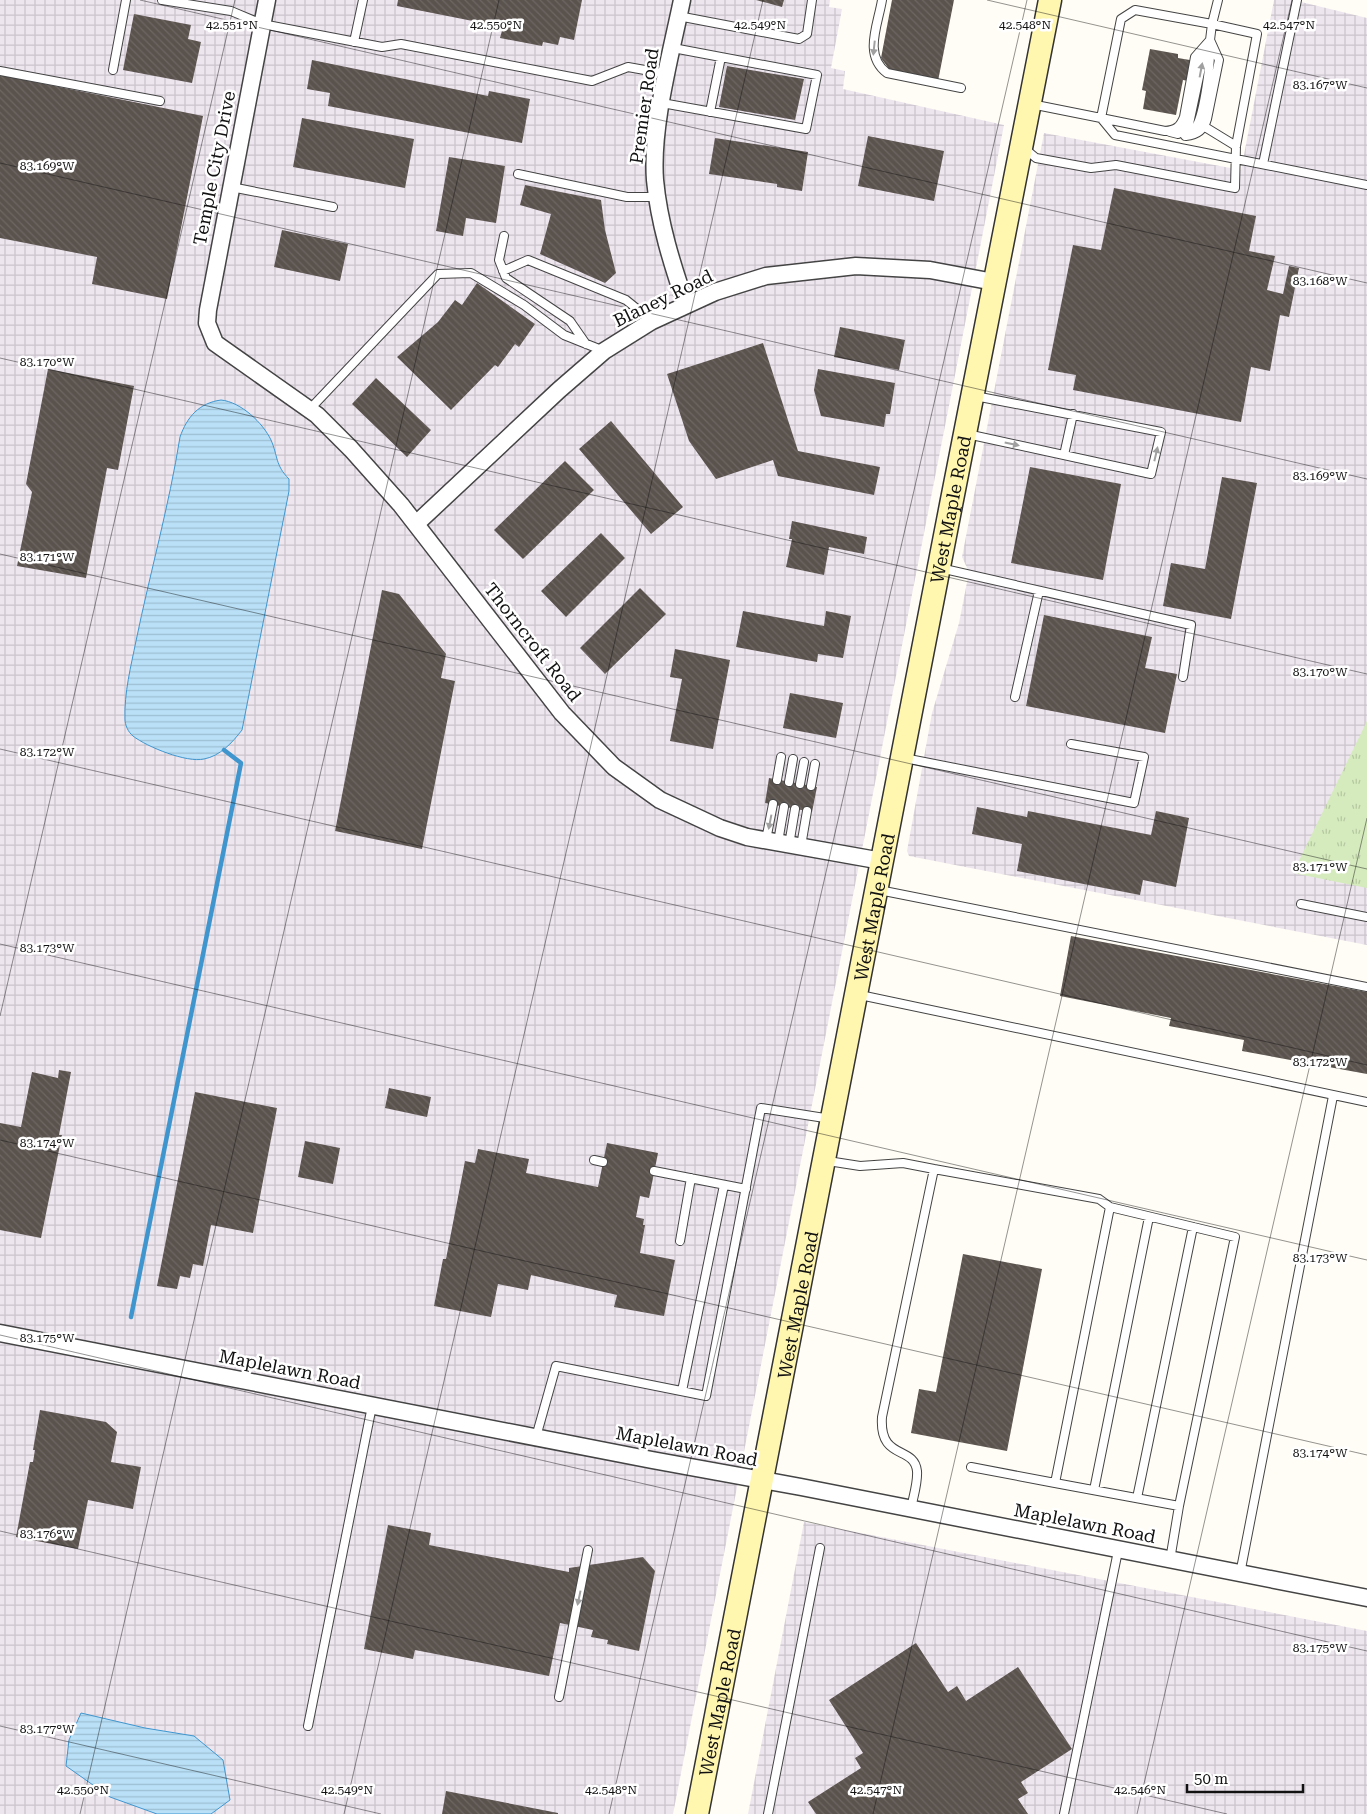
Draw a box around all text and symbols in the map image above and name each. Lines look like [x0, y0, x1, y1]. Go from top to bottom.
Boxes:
text: 42.551°N [206, 18, 258, 32]
text: 42.550°N [470, 18, 522, 32]
text: 42.549°N [734, 18, 786, 32]
text: 42.548°N [999, 18, 1051, 32]
text: 42.547°N [1263, 18, 1315, 32]
one-way arrow [870, 40, 878, 56]
street label: Premier Road [625, 46, 663, 165]
one-way arrow [1197, 61, 1205, 77]
text: 83.167°W [1293, 78, 1348, 92]
street label: Temple City Drive [189, 89, 239, 247]
text: 83.169°W [20, 159, 75, 173]
street label: Blaney Road [610, 265, 717, 331]
text: 83.168°W [1293, 274, 1348, 288]
text: 83.170°W [20, 355, 75, 369]
street label: West Maple Road [926, 433, 975, 585]
one-way arrow [1005, 440, 1020, 448]
one-way arrow [1152, 447, 1160, 462]
text: 83.169°W [1293, 469, 1348, 483]
text: 83.171°W [20, 550, 75, 564]
street label: Thorncroft Road [480, 578, 586, 706]
text: 83.170°W [1293, 665, 1348, 679]
text: 83.172°W [20, 745, 75, 759]
one-way arrow [765, 815, 773, 831]
street label: West Maple Road [849, 831, 898, 983]
text: 83.171°W [1293, 860, 1348, 874]
text: 83.173°W [20, 941, 75, 955]
text: 83.172°W [1293, 1055, 1348, 1069]
text: 83.174°W [20, 1136, 75, 1150]
street label: West Maple Road [773, 1229, 822, 1380]
text: 83.173°W [1293, 1251, 1348, 1265]
text: 83.175°W [20, 1331, 75, 1345]
street label: Maplelawn Road [217, 1345, 363, 1393]
street label: Maplelawn Road [614, 1422, 760, 1470]
text: 83.174°W [1293, 1446, 1348, 1460]
street label: Maplelawn Road [1012, 1499, 1158, 1547]
text: 83.176°W [20, 1527, 75, 1541]
one-way arrow [574, 1590, 582, 1606]
street label: West Maple Road [694, 1626, 744, 1778]
text: 83.175°W [1293, 1641, 1348, 1655]
text: 83.177°W [20, 1722, 75, 1736]
scale bar [1187, 1762, 1303, 1794]
text: 50 m [1194, 1770, 1229, 1788]
text: 42.550°N [57, 1783, 109, 1797]
text: 42.549°N [321, 1783, 373, 1797]
text: 42.548°N [585, 1783, 637, 1797]
text: 42.547°N [850, 1783, 902, 1797]
text: 42.546°N [1114, 1783, 1166, 1797]

